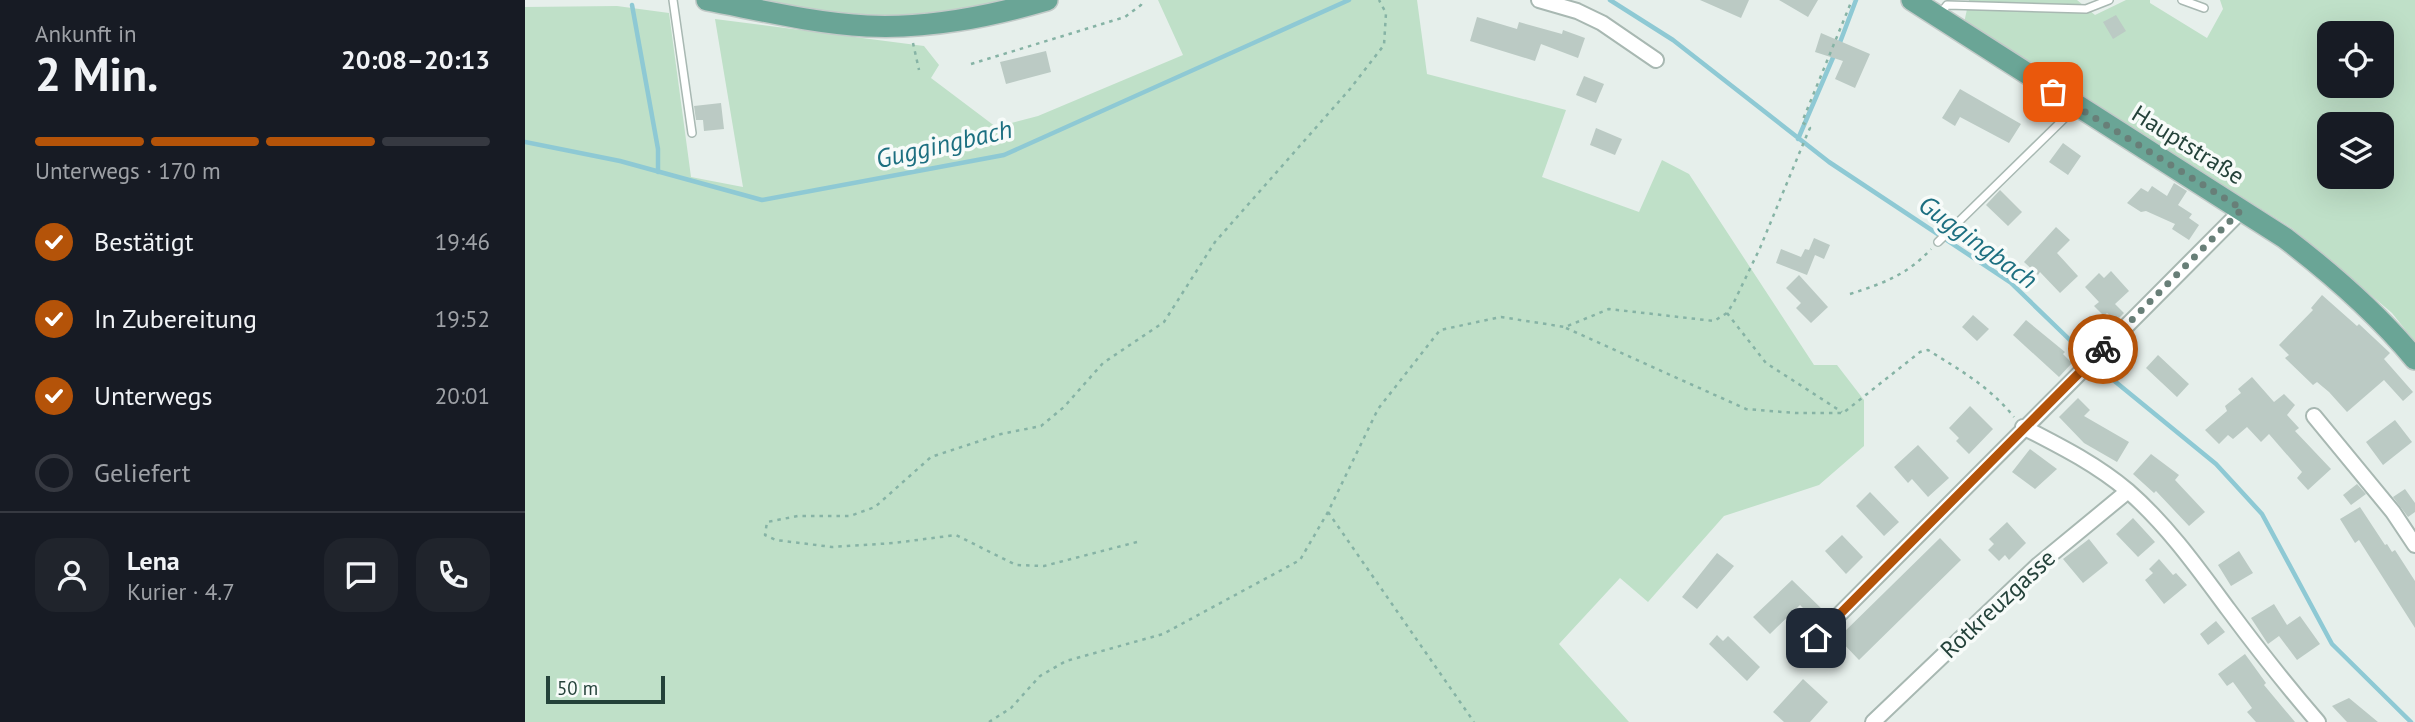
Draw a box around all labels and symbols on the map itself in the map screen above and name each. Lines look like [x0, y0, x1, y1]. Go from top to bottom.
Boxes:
pin [2023, 62, 2083, 122]
street label: Hauptstraße [2126, 98, 2250, 191]
water label: Guggingbach [872, 112, 1015, 175]
water label: Guggingbach [1912, 187, 2044, 296]
courier [2068, 314, 2138, 384]
street label: Rotkreuzgasse [1934, 542, 2062, 665]
pin [1786, 608, 1846, 668]
scale bar [546, 673, 665, 705]

